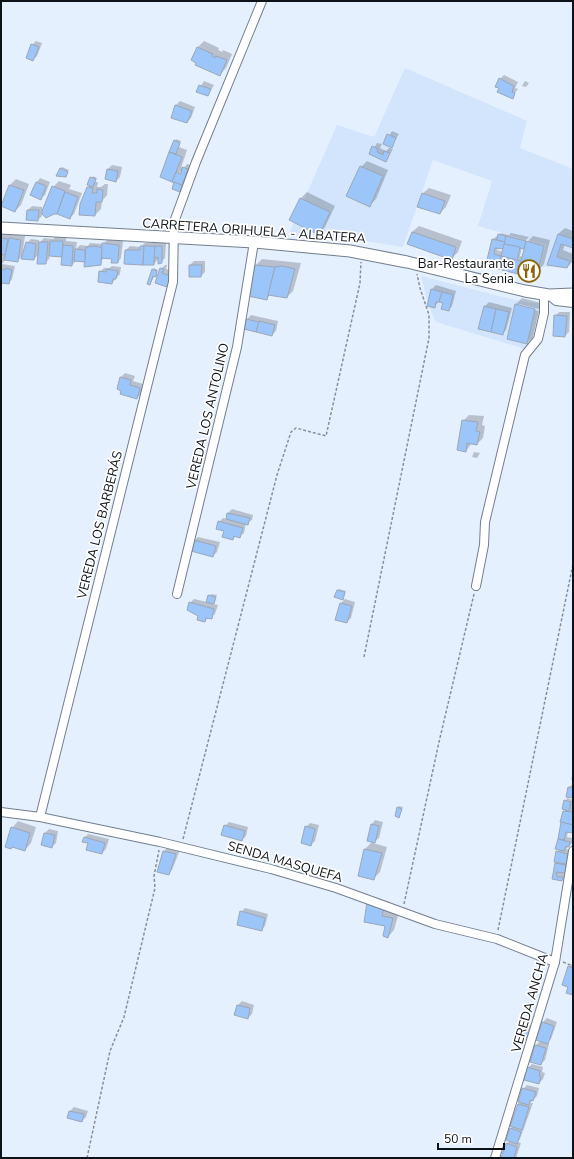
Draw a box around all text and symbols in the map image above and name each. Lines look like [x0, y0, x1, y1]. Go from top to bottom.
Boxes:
street label: CARRETERA ORIHUELA - ALBATERA [142, 214, 367, 248]
place label: Bar-Restaurante La Senia [418, 255, 514, 288]
restaurant icon: Bar-Restaurante La Senia [516, 258, 542, 284]
street label: VEREDA LOS ANTOLINO [182, 341, 234, 492]
street label: VEREDA LOS BARBERÁS [72, 449, 127, 602]
street label: SENDA MASQUEFA [225, 837, 345, 887]
street label: VEREDA ANCHA [507, 951, 553, 1056]
scale bar [438, 1125, 504, 1151]
text: 50 m [444, 1131, 472, 1147]

